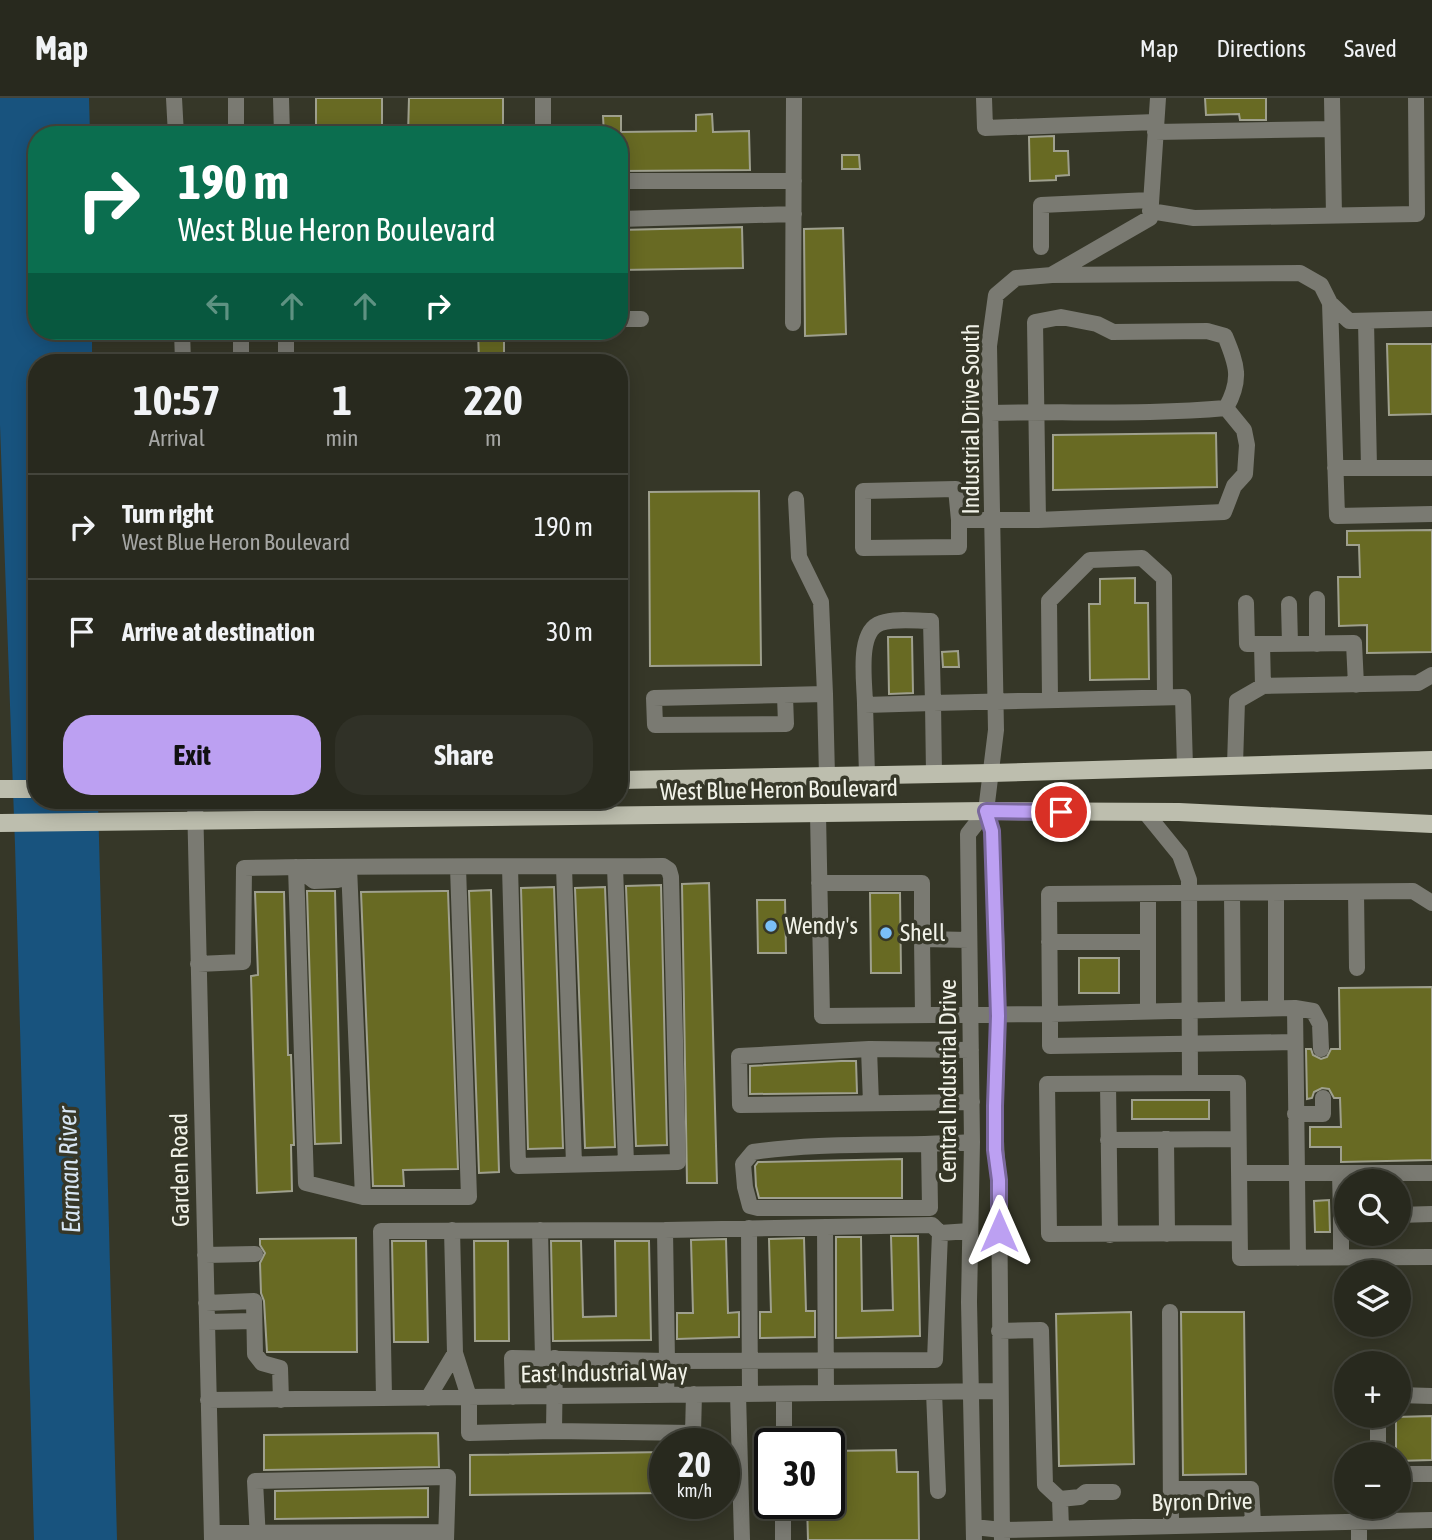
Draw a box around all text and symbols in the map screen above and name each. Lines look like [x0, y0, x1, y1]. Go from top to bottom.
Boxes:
text: Map [35, 29, 88, 67]
text: Map [1140, 35, 1178, 62]
text: Directions [1216, 35, 1306, 62]
text: Saved [1344, 35, 1397, 62]
text: 190 m [178, 153, 289, 209]
icon: right [63, 154, 154, 245]
text: West Blue Heron Boulevard [178, 211, 496, 248]
icon: left [200, 287, 238, 325]
icon: ahead [273, 287, 311, 325]
icon: ahead [346, 287, 384, 325]
icon: right [419, 287, 457, 325]
street label: Industrial Drive South [957, 324, 984, 514]
text: 10:57 [133, 376, 220, 424]
text: 1 [332, 376, 352, 424]
text: 220 [464, 376, 523, 424]
text: Arrival [149, 425, 205, 451]
text: min [326, 425, 359, 451]
text: m [485, 425, 502, 451]
text: Turn right [122, 499, 213, 529]
icon: right [63, 508, 101, 546]
text: 190 m [534, 512, 593, 542]
text: West Blue Heron Boulevard [122, 529, 350, 555]
icon: arrive [63, 613, 101, 651]
text: Arrive at destination [122, 617, 315, 647]
text: 30 m [546, 617, 593, 647]
button: Exit [63, 715, 321, 795]
button: Share [335, 715, 593, 795]
street label: West Blue Heron Boulevard [660, 774, 898, 805]
pin [1031, 782, 1091, 842]
icon: arrive [1042, 793, 1080, 831]
place label: Wendy's [785, 912, 858, 939]
marker: Wendy's [763, 918, 779, 934]
place label: Shell [900, 919, 946, 946]
marker: Shell [878, 925, 894, 941]
street label: Central Industrial Drive [934, 979, 961, 1183]
water label: Earman River [52, 1105, 86, 1234]
street label: Garden Road [165, 1113, 194, 1227]
map controls [1334, 1169, 1411, 1519]
button: search [1334, 1169, 1411, 1246]
position arrow [962, 1194, 1036, 1268]
button: layers [1334, 1260, 1411, 1337]
button: + [1334, 1351, 1411, 1428]
street label: East Industrial Way [520, 1358, 688, 1387]
speed limit sign: 30 [754, 1428, 845, 1519]
button: − [1334, 1442, 1411, 1519]
text: 20 [678, 1444, 711, 1484]
text: km/h [677, 1480, 712, 1501]
street label: Byron Drive [1151, 1487, 1253, 1516]

